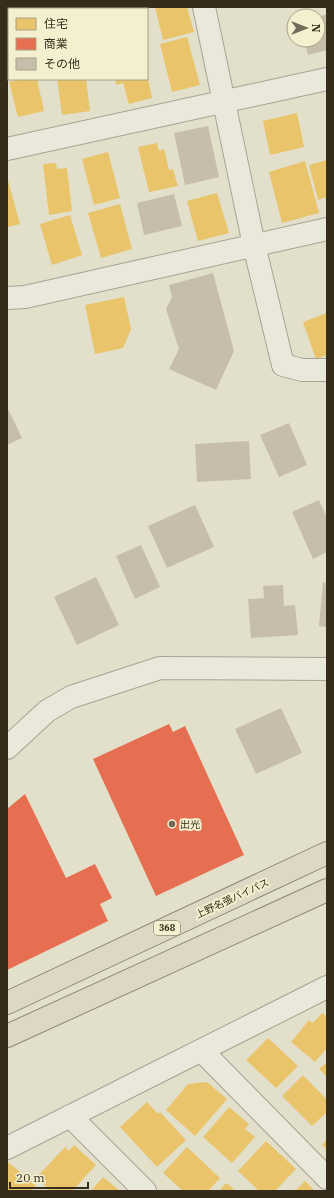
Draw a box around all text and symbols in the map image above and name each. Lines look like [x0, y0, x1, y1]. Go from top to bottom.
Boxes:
legend [8, 8, 148, 80]
north arrow [286, 8, 326, 48]
text: 住宅 [44, 16, 68, 31]
text: N [309, 24, 323, 33]
text: 商業 [44, 36, 68, 51]
text: その他 [44, 56, 80, 71]
place label: 出光 [180, 818, 200, 831]
marker: 出光 [167, 819, 177, 829]
street label: 上野名張バイパス [193, 876, 271, 921]
road number: 368 [154, 921, 180, 935]
scale bar [10, 1164, 88, 1190]
text: 20 m [16, 1170, 45, 1185]

